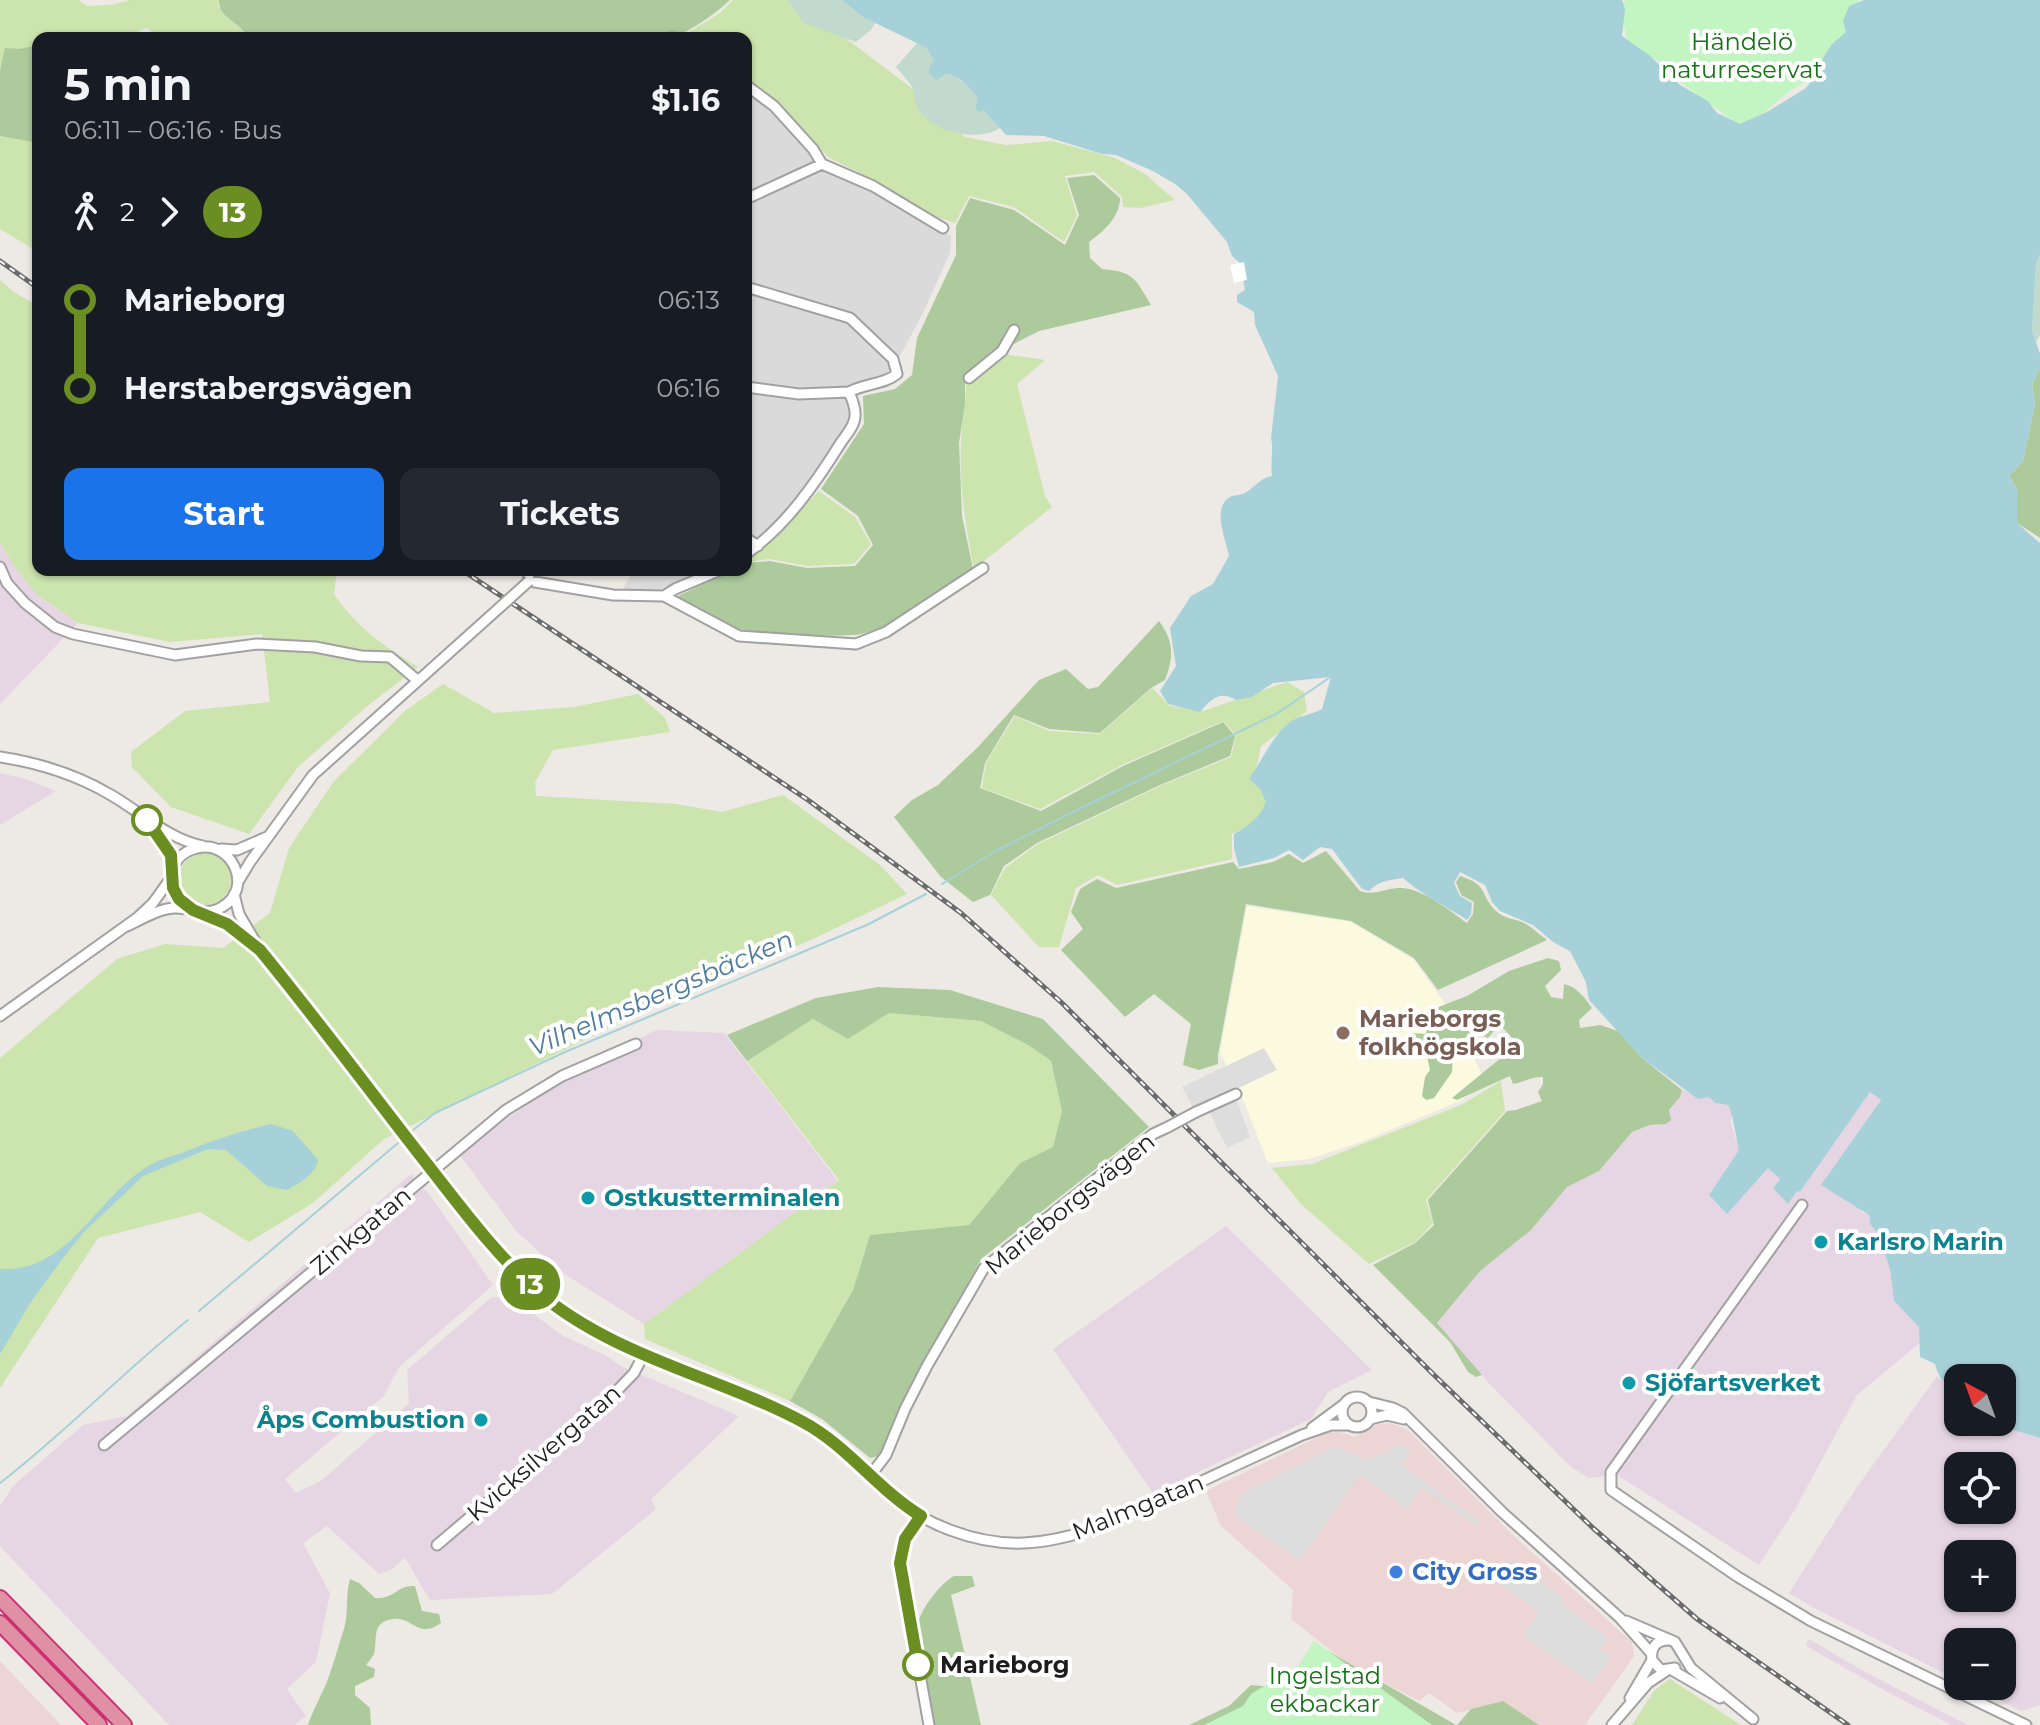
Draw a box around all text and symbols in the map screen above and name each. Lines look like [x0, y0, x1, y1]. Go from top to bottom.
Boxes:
park label: Händelö naturreservat [1661, 27, 1823, 84]
text: 5 min [64, 57, 192, 111]
text: $1.16 [651, 82, 720, 119]
text: 06:11 – 06:16 · Bus [64, 114, 282, 146]
icon: walk [64, 190, 108, 234]
icon: forward [147, 190, 191, 234]
text: 13 [219, 195, 246, 229]
text: 2 [120, 196, 135, 228]
text: Marieborg [124, 282, 286, 319]
text: 06:13 [657, 284, 720, 316]
text: Herstabergsvägen [124, 370, 413, 407]
text: 06:16 [656, 372, 720, 404]
button: Start [64, 468, 384, 560]
button: Tickets [400, 468, 720, 560]
unlabelled marker [132, 805, 162, 835]
water label: Vilhelmsbergsbäcken [524, 923, 798, 1063]
place label: Marieborgs folkhögskola [1359, 1004, 1522, 1061]
marker: Marieborgs folkhögskola [1334, 1024, 1352, 1042]
street label: Marieborgsvägen [979, 1126, 1160, 1281]
street label: Zinkgatan [304, 1180, 417, 1281]
place label: Ostkustterminalen [604, 1183, 840, 1212]
marker: Ostkustterminalen [579, 1189, 597, 1207]
place label: Karlsro Marin [1837, 1227, 2004, 1256]
marker: Karlsro Marin [1812, 1233, 1830, 1251]
line badge: 13 [494, 1258, 566, 1310]
text: 13 [516, 1267, 544, 1301]
north arrow [1944, 1364, 2016, 1436]
map controls [1944, 1364, 2016, 1700]
place label: Sjöfartsverket [1645, 1368, 1822, 1397]
marker: Sjöfartsverket [1620, 1374, 1638, 1392]
street label: Kvicksilvergatan [461, 1378, 627, 1527]
place label: Åps Combustion [256, 1404, 465, 1434]
marker: Åps Combustion [472, 1411, 490, 1429]
button: locate [1944, 1452, 2016, 1524]
street label: Malmgatan [1068, 1467, 1208, 1546]
button: + [1944, 1540, 2016, 1612]
place label: City Gross [1412, 1557, 1538, 1586]
marker: City Gross [1387, 1563, 1405, 1581]
button: − [1944, 1628, 2016, 1700]
marker: Marieborg [903, 1650, 933, 1680]
place label: Marieborg [940, 1650, 1070, 1679]
park label: Ingelstad ekbackar [1269, 1661, 1381, 1718]

